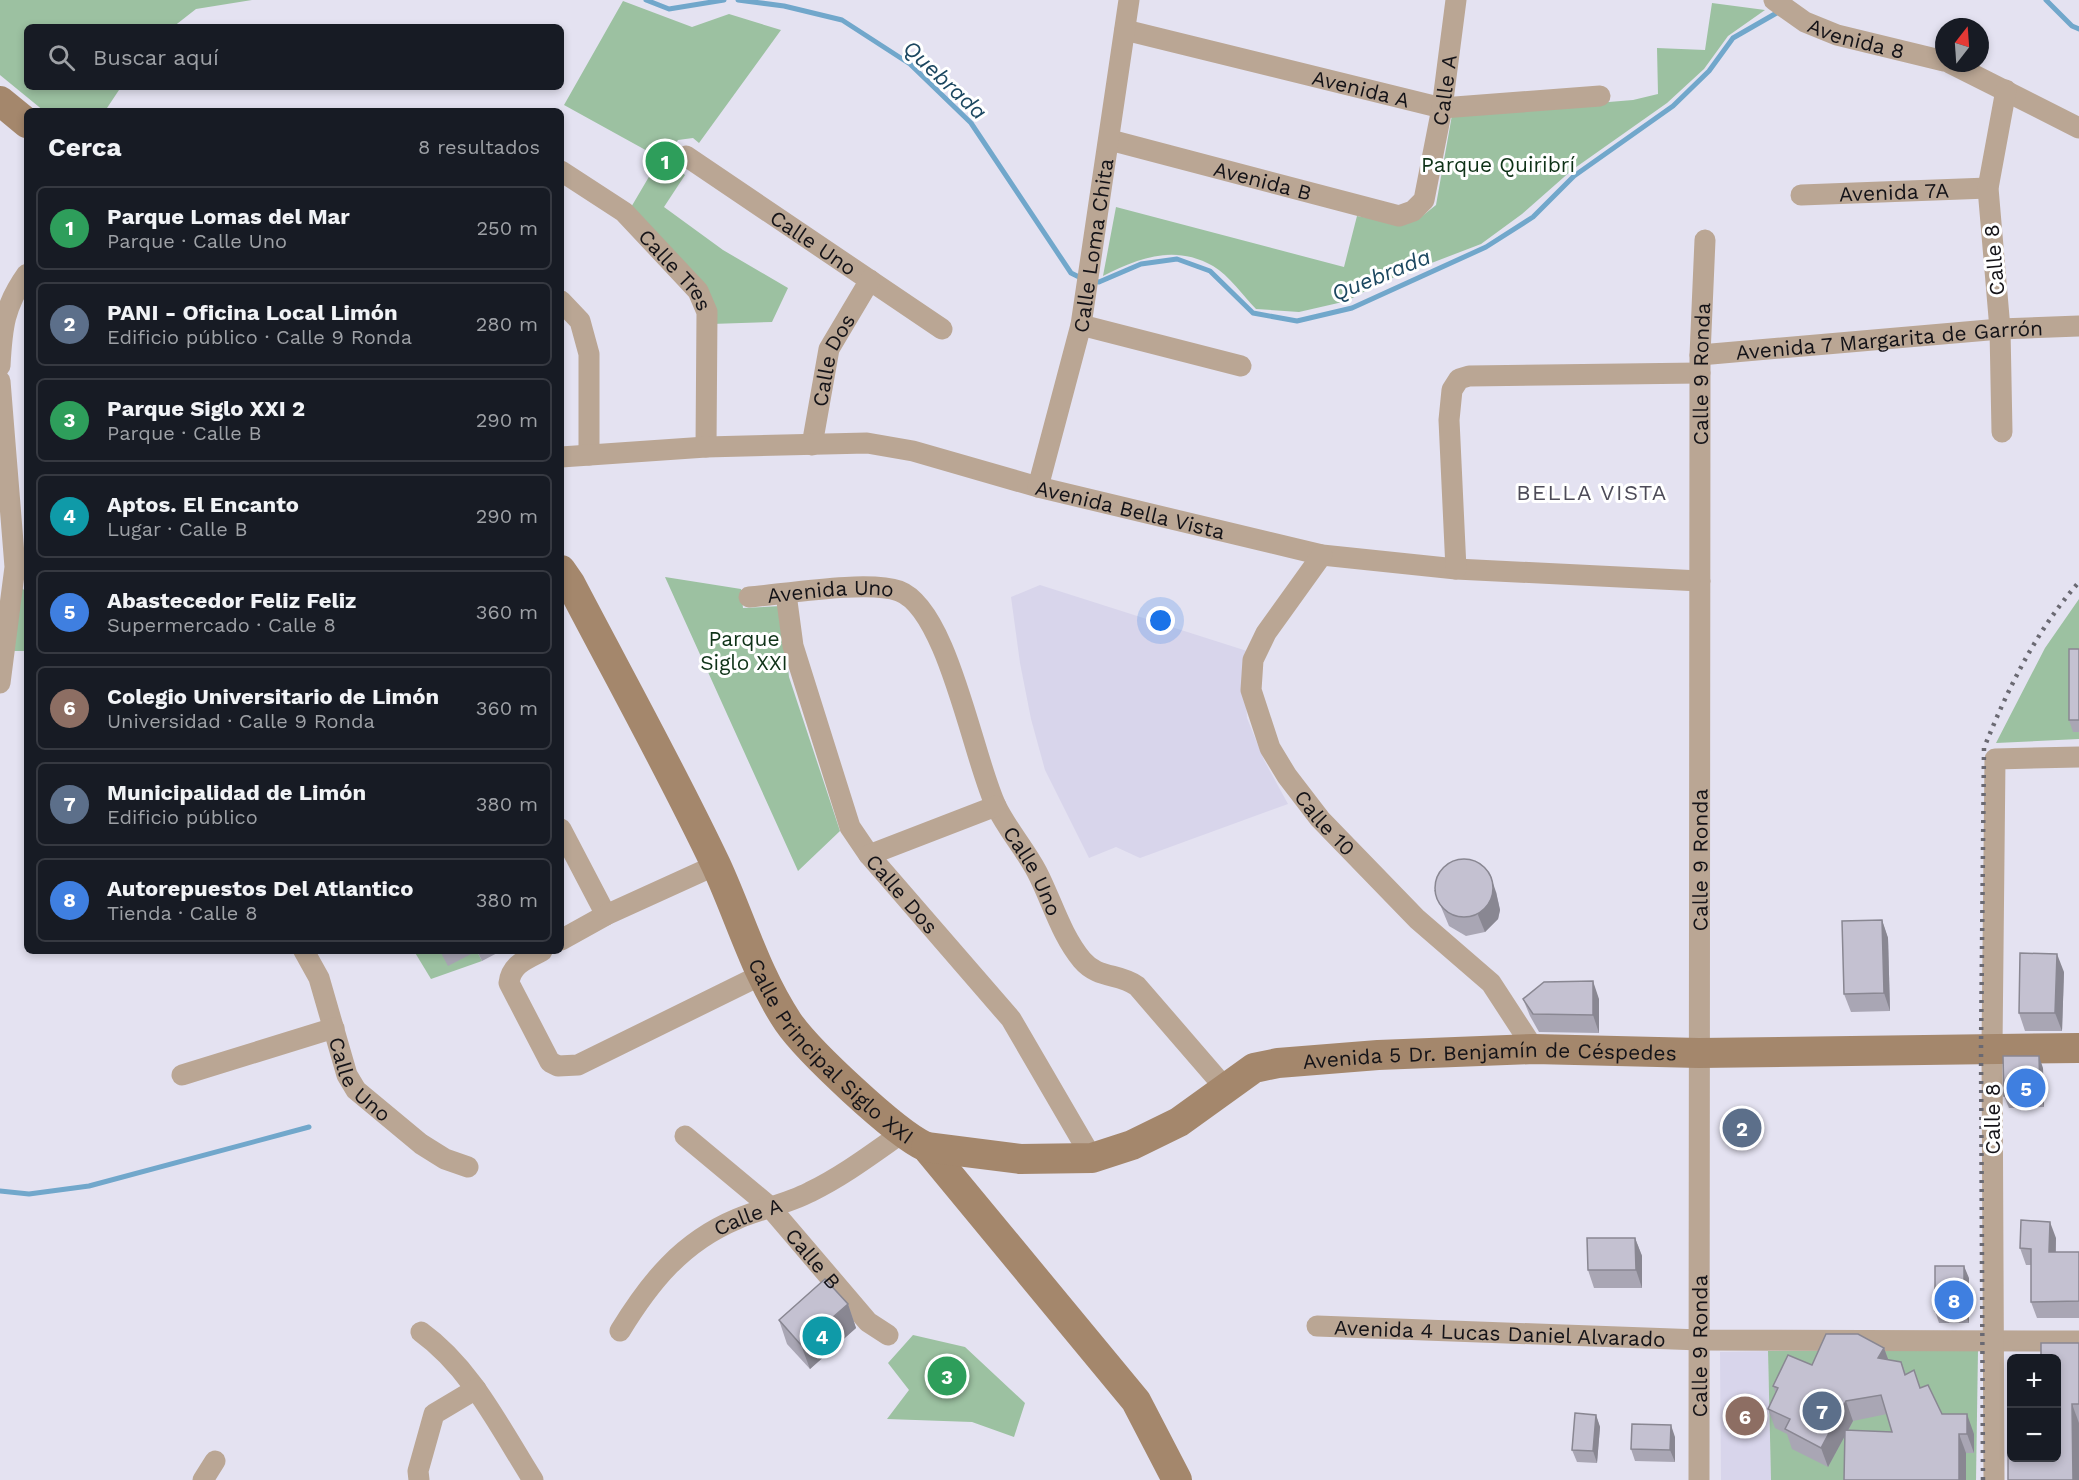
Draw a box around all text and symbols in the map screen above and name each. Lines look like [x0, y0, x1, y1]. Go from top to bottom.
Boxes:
street label: Avenida 8 [1804, 12, 1907, 63]
north arrow [1935, 18, 1989, 72]
search box [24, 24, 564, 90]
water label: Quebrada [898, 35, 992, 125]
icon: search [45, 41, 78, 74]
text: Buscar aquí [93, 45, 219, 70]
street label: Calle A [1426, 53, 1461, 128]
street label: Avenida A [1310, 64, 1412, 112]
text: Cerca [48, 132, 122, 162]
text: 8 resultados [418, 135, 540, 159]
pin: 1 [646, 138, 684, 184]
park label: Parque Quiribrí [1421, 152, 1575, 177]
street label: Avenida B [1211, 155, 1314, 205]
street label: Calle Loma Chita [1067, 157, 1118, 335]
street label: Avenida 7A [1838, 177, 1950, 206]
text: Parque Lomas del Mar [107, 204, 350, 229]
street label: Calle Uno [766, 204, 862, 280]
text: 1 [65, 216, 74, 240]
text: 250 m [476, 216, 538, 240]
street label: Calle 8 [1978, 223, 2010, 297]
street label: Calle Tres [634, 224, 717, 314]
text: Parque · Calle Uno [107, 229, 287, 253]
water label: Quebrada [1328, 244, 1434, 306]
text: PANI - Oficina Local Limón [107, 300, 398, 325]
street label: Calle 9 Ronda [1687, 302, 1715, 445]
street label: Calle Dos [807, 309, 860, 408]
text: 2 [64, 312, 75, 336]
text: 280 m [476, 312, 538, 336]
street label: Avenida 7 Margarita de Garrón [1735, 315, 2044, 364]
text: Edificio público · Calle 9 Ronda [107, 325, 412, 349]
text: Parque Siglo XXI 2 [107, 396, 305, 421]
text: 3 [64, 408, 75, 432]
text: 290 m [476, 408, 538, 432]
text: Parque · Calle B [107, 421, 262, 445]
street label: Avenida Bella Vista [1033, 474, 1228, 544]
district label: BELLA VISTA [1516, 480, 1668, 505]
text: Aptos. El Encanto [107, 492, 299, 517]
text: 4 [63, 504, 76, 528]
text: 290 m [476, 504, 538, 528]
text: Lugar · Calle B [107, 517, 248, 541]
street label: Avenida Uno [766, 574, 896, 608]
text: Abastecedor Feliz Feliz [107, 588, 356, 613]
text: 5 [64, 600, 75, 624]
text: 360 m [476, 600, 538, 624]
your location [1146, 606, 1175, 635]
text: Supermercado · Calle 8 [107, 613, 336, 637]
park label: Parque Siglo XXI [700, 626, 788, 675]
text: Colegio Universitario de Limón [107, 684, 439, 709]
text: 6 [63, 696, 76, 720]
text: 360 m [476, 696, 538, 720]
text: Universidad · Calle 9 Ronda [107, 709, 375, 733]
text: Municipalidad de Limón [107, 780, 366, 805]
street label: Calle 10 [1290, 785, 1361, 860]
street label: Calle 9 Ronda [1687, 788, 1712, 931]
text: 7 [63, 792, 76, 816]
text: 380 m [476, 792, 538, 816]
text: Edificio público [107, 805, 258, 829]
street label: Calle Uno [998, 821, 1067, 919]
street label: Calle Dos [861, 849, 944, 938]
text: Autorepuestos Del Atlantico [107, 876, 413, 901]
text: 8 [63, 888, 76, 912]
text: 380 m [476, 888, 538, 912]
text: Tienda · Calle 8 [107, 901, 258, 925]
street label: Calle Principal Siglo XXI [744, 954, 919, 1149]
street label: Calle Uno [324, 1034, 396, 1127]
street label: Avenida 5 Dr. Benjamín de Céspedes [1302, 1036, 1677, 1073]
pin: 5 [2006, 1066, 2046, 1110]
street label: Calle 8 [1980, 1083, 2005, 1155]
pin: 2 [1722, 1106, 1762, 1150]
street label: Calle A [709, 1192, 785, 1241]
street label: Calle B [781, 1223, 847, 1294]
street label: Calle 9 Ronda [1687, 1274, 1712, 1417]
pin: 8 [1934, 1278, 1974, 1322]
pin: 4 [802, 1314, 842, 1358]
street label: Avenida 4 Lucas Daniel Alvarado [1334, 1314, 1666, 1351]
pin: 3 [928, 1354, 966, 1398]
map controls [2007, 1354, 2061, 1462]
button: + [2007, 1354, 2061, 1408]
pin: 7 [1802, 1388, 1842, 1434]
pin: 6 [1726, 1394, 1764, 1438]
button: − [2007, 1408, 2061, 1462]

